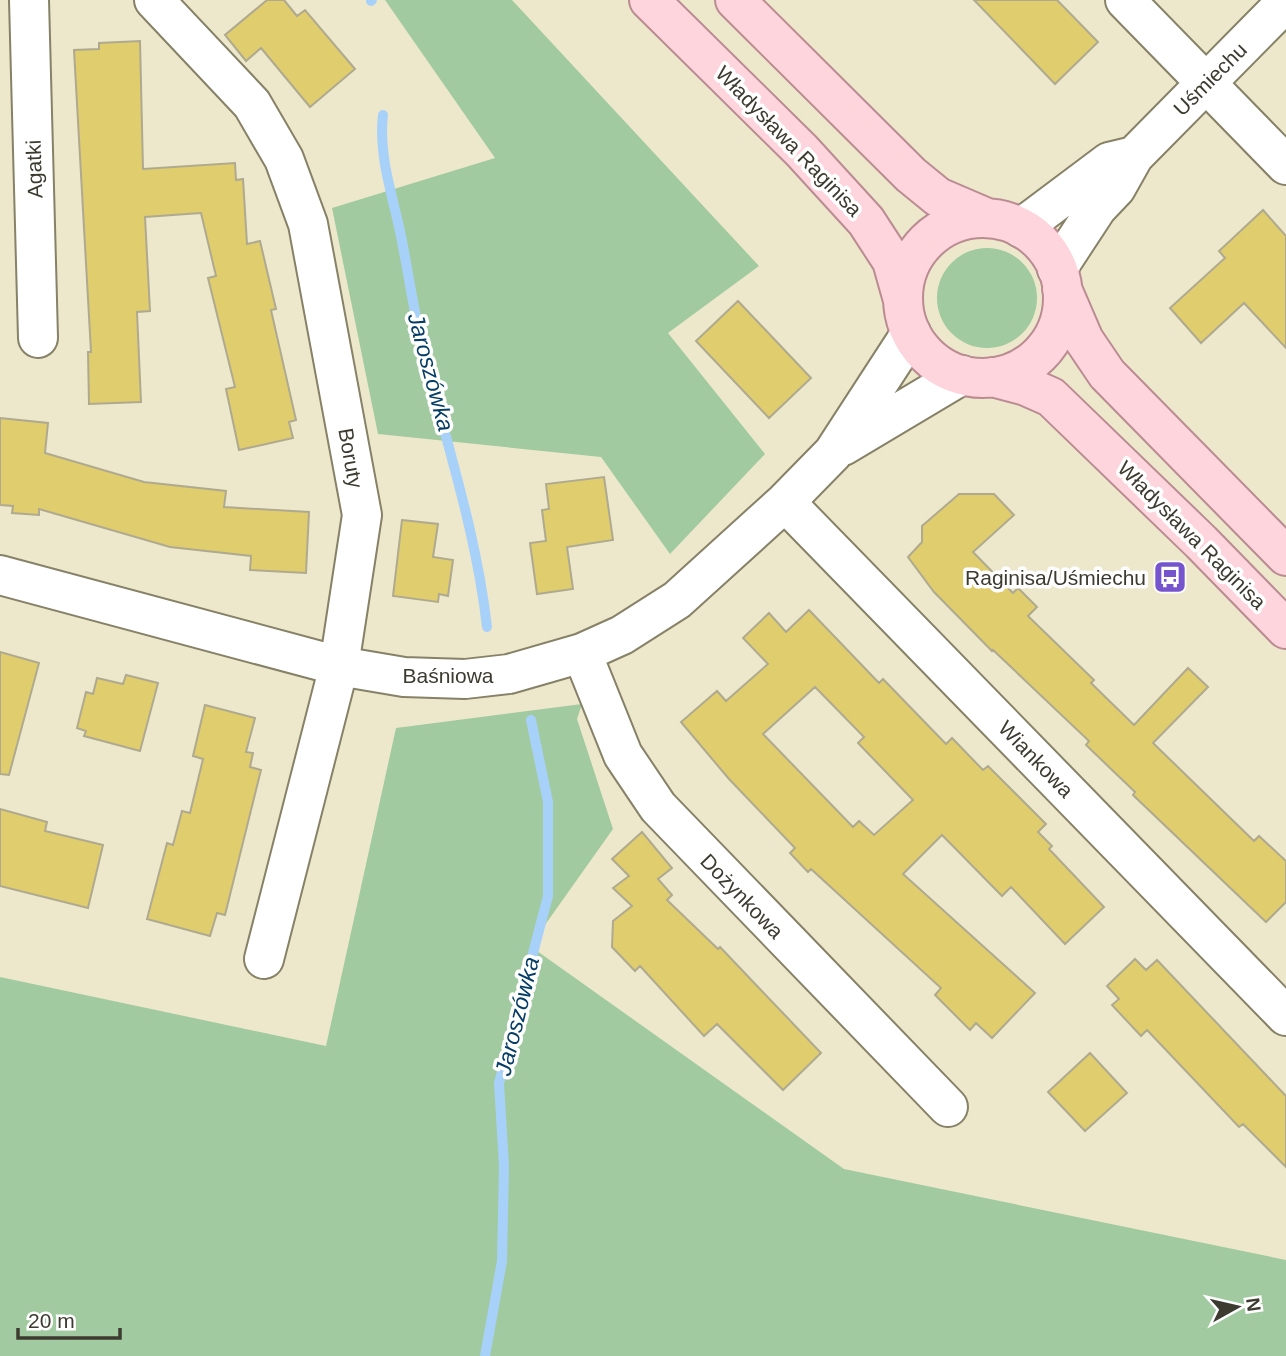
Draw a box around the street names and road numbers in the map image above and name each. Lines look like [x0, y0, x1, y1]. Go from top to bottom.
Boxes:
street label: Uśmiechu [1169, 38, 1251, 120]
street label: Władysława Raginisa [711, 61, 867, 221]
street label: Agatki [21, 139, 47, 199]
street label: Boruty [334, 426, 368, 490]
street label: Władysława Raginisa [1113, 456, 1271, 614]
street label: Baśniowa [402, 664, 494, 687]
street label: Wiankowa [994, 716, 1078, 802]
street label: Dożynkowa [696, 849, 788, 943]

